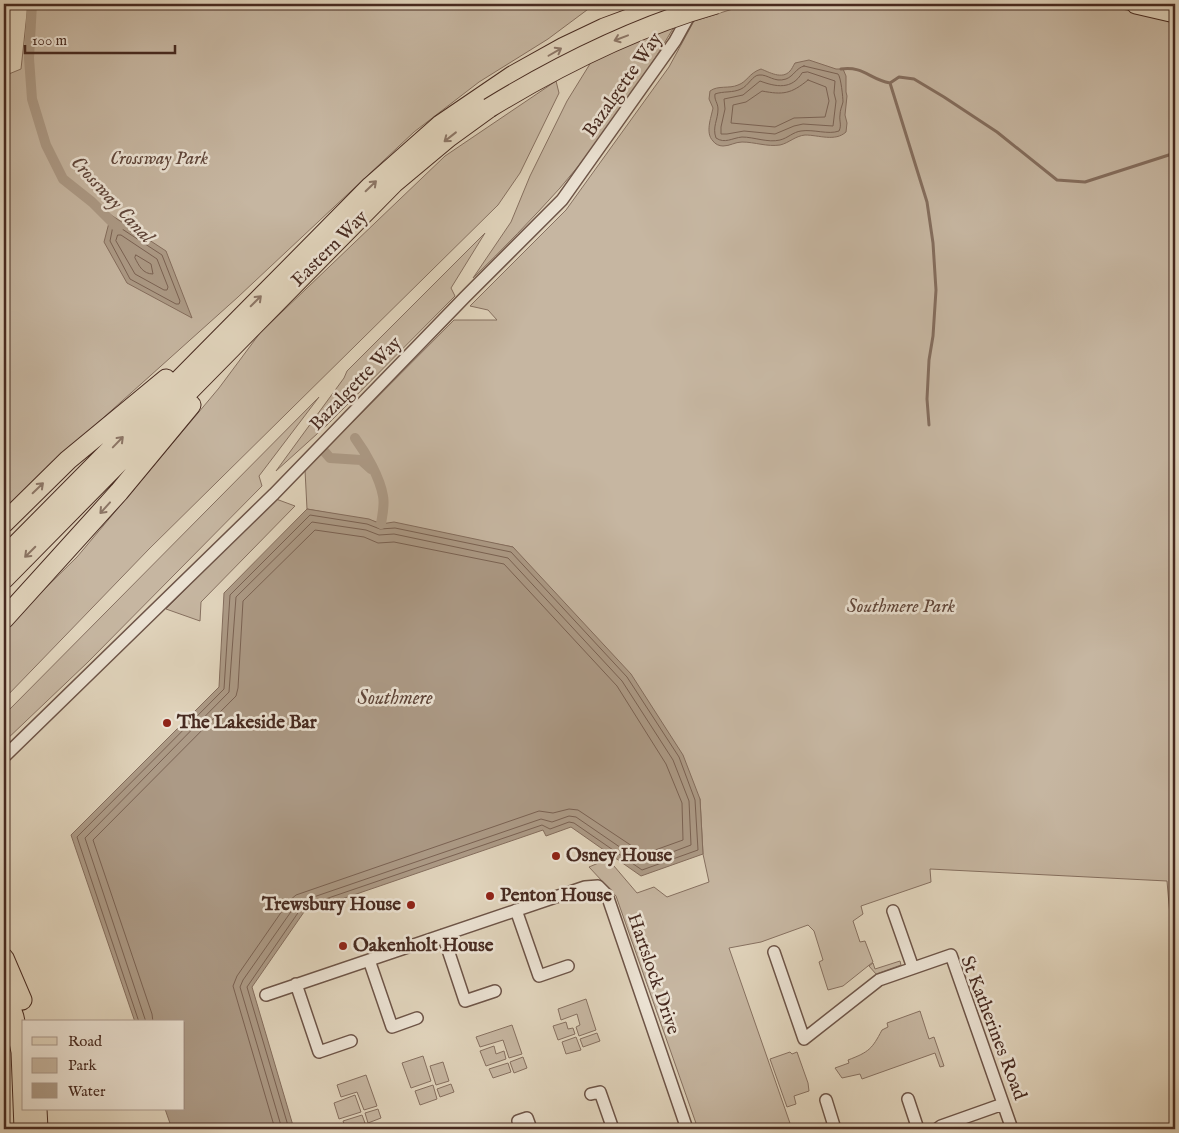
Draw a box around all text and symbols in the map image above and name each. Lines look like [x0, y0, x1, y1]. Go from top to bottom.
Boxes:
scale bar [25, 22, 175, 54]
street label: Bazalgette Way [578, 28, 668, 142]
text: 100 m [32, 31, 68, 50]
one-way arrow [614, 34, 629, 43]
one-way arrow [547, 47, 561, 57]
one-way arrow [443, 132, 457, 142]
park label: Crossway Park [110, 147, 208, 171]
water label: Crossway Canal [65, 151, 160, 251]
one-way arrow [364, 180, 377, 192]
street label: Eastern Way [287, 205, 374, 292]
one-way arrow [250, 295, 262, 308]
street label: Bazalgette Way [305, 331, 408, 436]
one-way arrow [111, 436, 124, 448]
one-way arrow [32, 482, 44, 495]
one-way arrow [99, 501, 111, 514]
one-way arrow [24, 546, 37, 558]
park label: Southmere Park [847, 595, 956, 619]
water label: Southmere [357, 686, 433, 711]
place label: The Lakeside Bar [176, 711, 318, 735]
marker: The Lakeside Bar [161, 717, 173, 729]
place label: Osney House [566, 844, 672, 868]
marker: Osney House [550, 850, 562, 862]
place label: Penton House [500, 884, 612, 908]
marker: Penton House [484, 890, 496, 902]
place label: Trewsbury House [261, 893, 401, 917]
marker: Trewsbury House [405, 899, 417, 911]
street label: Hartslock Drive [621, 910, 685, 1038]
place label: Oakenholt House [353, 934, 494, 958]
marker: Oakenholt House [337, 940, 349, 952]
street label: St Katherines Road [954, 953, 1032, 1104]
legend [22, 1020, 185, 1110]
text: Road [68, 1032, 103, 1051]
text: Park [68, 1056, 98, 1075]
text: Water [68, 1082, 106, 1101]

